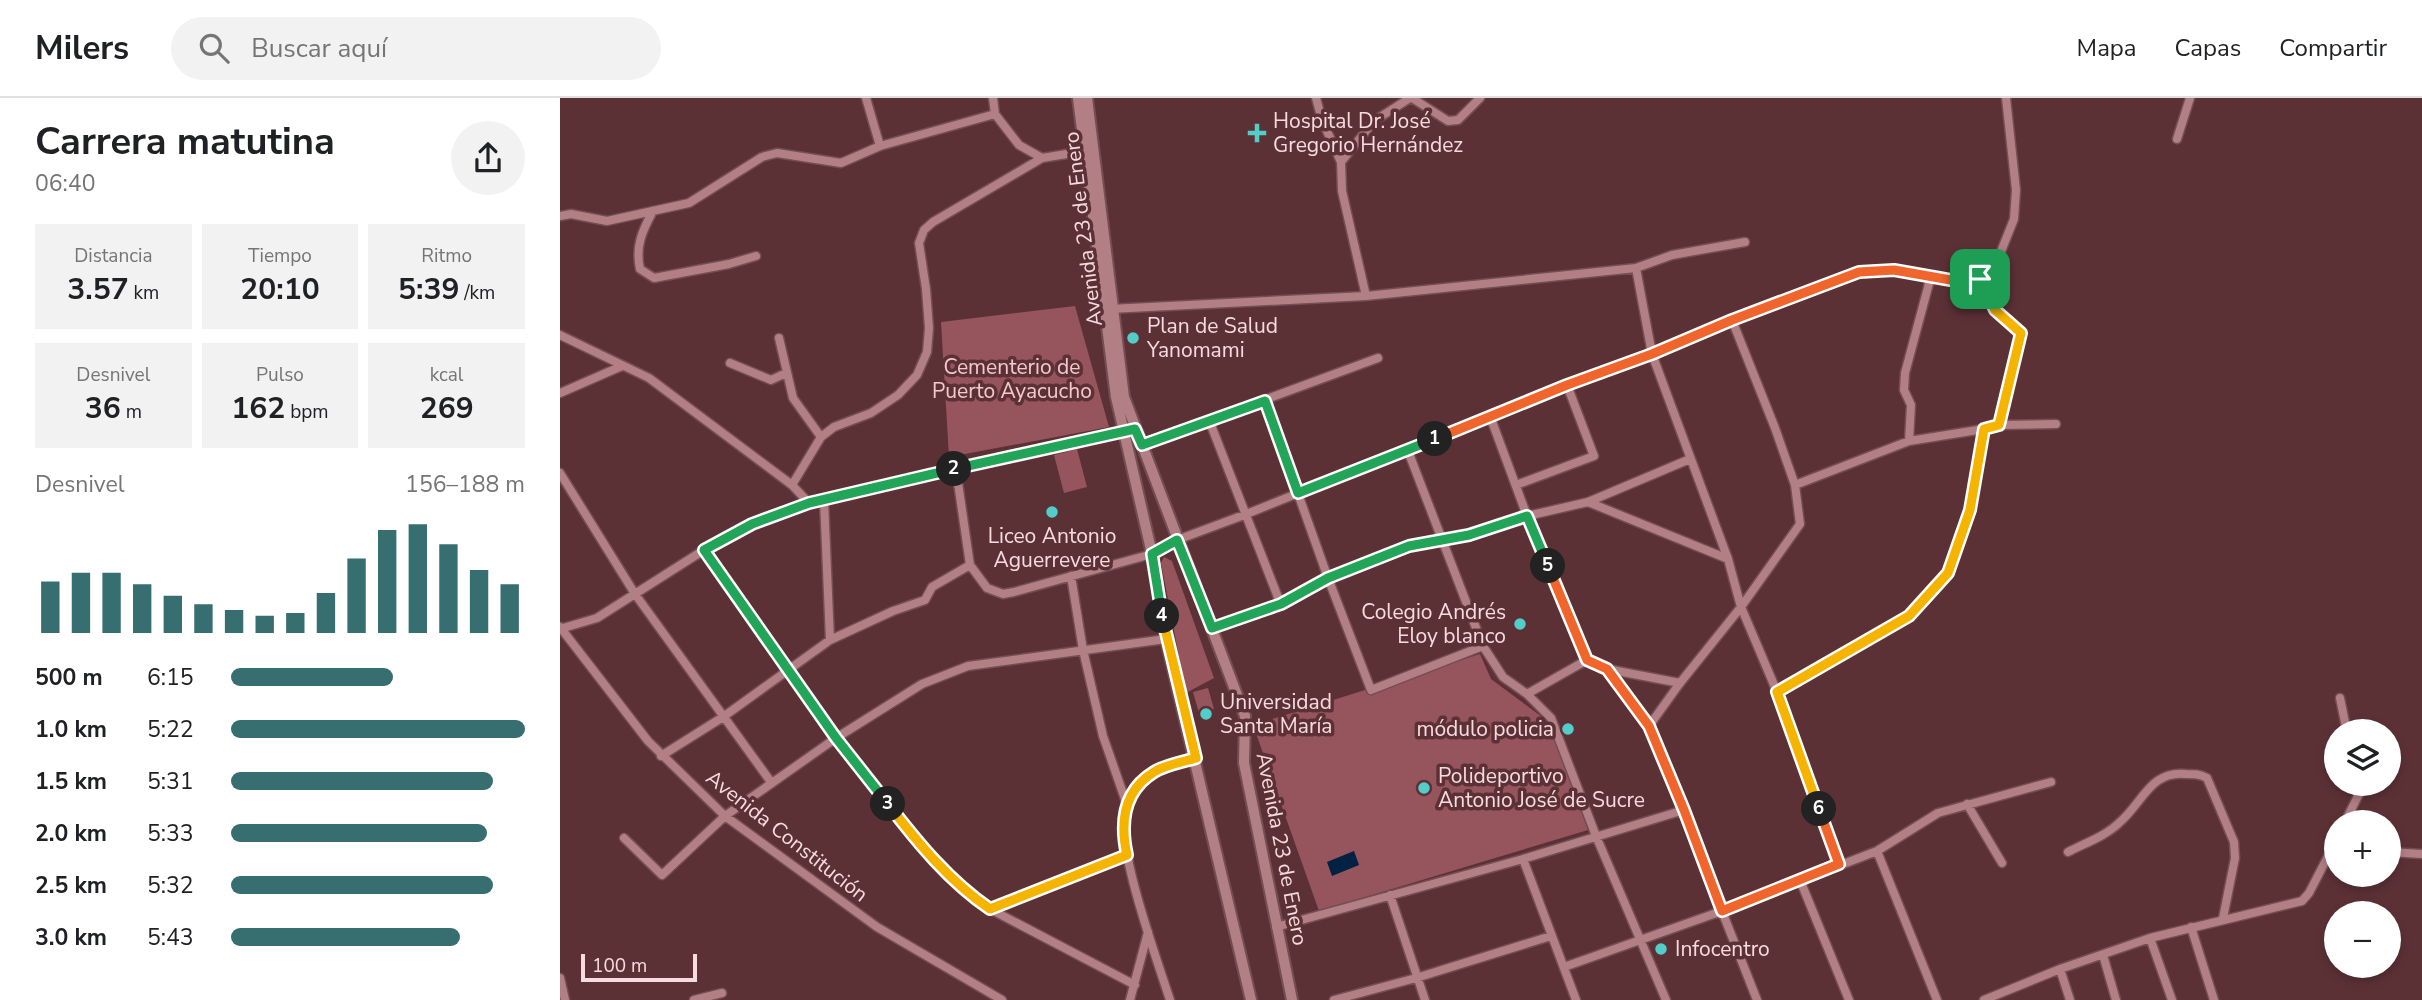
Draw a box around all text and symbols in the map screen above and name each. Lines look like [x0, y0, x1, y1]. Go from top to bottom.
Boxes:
search box [171, 17, 661, 80]
text: Milers [35, 26, 129, 71]
icon: search [195, 29, 233, 67]
text: Buscar aquí [251, 31, 387, 66]
text: Mapa [2077, 32, 2137, 64]
text: Capas [2175, 32, 2241, 64]
text: Compartir [2279, 32, 2387, 64]
place label: Hospital Dr. José Gregorio Hernández [1273, 107, 1463, 159]
text: Carrera matutina [35, 116, 335, 167]
button: share [451, 121, 525, 195]
marker: Hospital Dr. José Gregorio Hernández [1247, 123, 1267, 143]
street label: Avenida 23 de Enero [1057, 130, 1109, 328]
text: 06:40 [35, 168, 95, 199]
text: Distancia [74, 243, 153, 269]
text: Tiempo [248, 243, 312, 269]
text: Ritmo [421, 243, 472, 269]
pin [1950, 249, 2010, 309]
icon: arrive [1961, 260, 1999, 298]
text: 3.57 [67, 269, 129, 310]
text: 20:10 [240, 269, 320, 310]
text: 5:39 [398, 269, 459, 310]
text: km [129, 280, 159, 306]
text: /km [459, 280, 495, 306]
place label: Plan de Salud Yanomami [1146, 312, 1278, 364]
marker: Plan de Salud Yanomami [1125, 330, 1141, 346]
park label: Cementerio de Puerto Ayacucho [932, 353, 1092, 405]
text: Desnivel [76, 362, 150, 388]
text: Pulso [256, 362, 304, 388]
text: kcal [430, 362, 464, 388]
text: 36 [85, 388, 121, 429]
text: 162 [231, 388, 285, 429]
text: 269 [420, 388, 474, 429]
text: m [121, 399, 142, 425]
text: bpm [285, 399, 329, 425]
pin: 1 [1418, 422, 1452, 456]
text: 1 [1429, 425, 1440, 451]
pin: 2 [936, 452, 972, 486]
text: 2 [948, 455, 959, 481]
text: Desnivel [35, 469, 125, 500]
text: 156–188 m [405, 469, 525, 500]
marker: Liceo Antonio Aguerrevere [1044, 504, 1060, 520]
place label: Liceo Antonio Aguerrevere [988, 522, 1116, 574]
pin: 5 [1530, 548, 1566, 584]
text: 5 [1542, 552, 1553, 578]
pin: 4 [1144, 598, 1180, 634]
place label: Colegio Andrés Eloy blanco [1361, 598, 1506, 650]
text: 4 [1156, 602, 1167, 628]
marker: Colegio Andrés Eloy blanco [1512, 616, 1528, 632]
text: 500 m [35, 662, 103, 693]
text: 6:15 [147, 662, 194, 693]
place label: Universidad Santa María [1220, 688, 1332, 740]
marker: Universidad Santa María [1198, 706, 1214, 722]
text: 1.0 km [35, 714, 107, 745]
text: 5:22 [147, 714, 194, 745]
place label: módulo policia [1416, 715, 1554, 743]
map controls [2324, 719, 2401, 978]
button: layers [2324, 719, 2401, 796]
marker: módulo policia [1560, 721, 1576, 737]
street label: Avenida 23 de Enero [1250, 750, 1314, 948]
place label: Polideportivo Antonio José de Sucre [1438, 762, 1645, 814]
street label: Avenida Constitución [700, 764, 874, 908]
text: 1.5 km [35, 766, 107, 797]
text: 5:31 [147, 766, 194, 797]
marker: Polideportivo Antonio José de Sucre [1416, 780, 1432, 796]
pin: 3 [870, 786, 906, 822]
text: 3 [882, 790, 893, 816]
pin: 6 [1802, 792, 1836, 826]
text: 6 [1813, 795, 1824, 821]
button: + [2324, 810, 2401, 887]
text: 2.0 km [35, 818, 107, 849]
text: 5:33 [147, 818, 194, 849]
text: 2.5 km [35, 870, 107, 901]
text: 5:32 [147, 870, 194, 901]
button: − [2324, 901, 2401, 978]
text: 3.0 km [35, 922, 107, 953]
text: 5:43 [147, 922, 194, 953]
place label: Infocentro [1675, 935, 1770, 963]
marker: Infocentro [1653, 941, 1669, 957]
scale bar [581, 951, 696, 983]
text: 100 m [592, 953, 647, 979]

